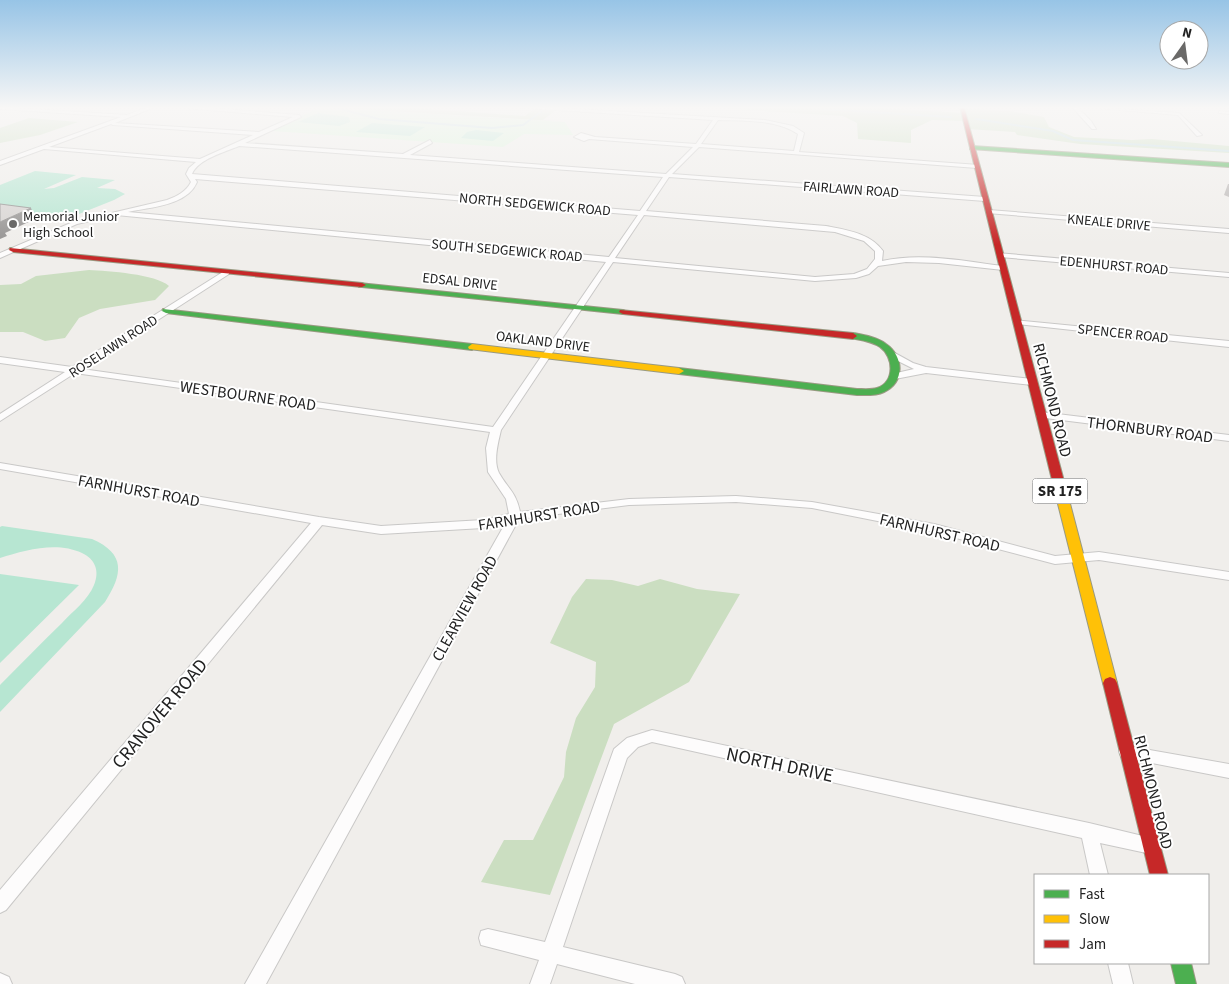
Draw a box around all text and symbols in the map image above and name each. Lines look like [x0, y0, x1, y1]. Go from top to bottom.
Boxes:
north arrow [1159, 20, 1209, 70]
text: N [1180, 23, 1194, 44]
street label: FAIRLAWN ROAD [802, 177, 900, 203]
street label: NORTH SEDGEWICK ROAD [458, 188, 611, 222]
place label: Memorial Junior High School [23, 207, 119, 243]
street label: KNEALE DRIVE [1066, 209, 1152, 237]
marker: Memorial Junior High School [7, 218, 19, 230]
street label: SOUTH SEDGEWICK ROAD [431, 234, 583, 268]
street label: EDENHURST ROAD [1059, 251, 1169, 281]
street label: EDSAL DRIVE [421, 268, 498, 296]
street label: ROSELAWN ROAD [65, 310, 162, 383]
street label: SPENCER ROAD [1076, 319, 1169, 349]
street label: OAKLAND DRIVE [495, 326, 591, 358]
street label: RICHMOND ROAD [1027, 341, 1077, 460]
street label: WESTBOURNE ROAD [178, 376, 318, 416]
street label: THORNBURY ROAD [1086, 411, 1214, 449]
street label: FARNHURST ROAD [76, 469, 202, 513]
road number: SR 175 [1032, 478, 1088, 504]
street label: FARNHURST ROAD [477, 495, 602, 536]
street label: FARNHURST ROAD [877, 508, 1002, 558]
street label: CLEARVIEW ROAD [427, 551, 503, 665]
street label: CRANOVER ROAD [106, 653, 214, 775]
street label: RICHMOND ROAD [1128, 733, 1178, 852]
street label: NORTH DRIVE [724, 741, 836, 790]
legend [1034, 874, 1209, 964]
text: Fast [1079, 884, 1105, 905]
text: Slow [1079, 909, 1110, 930]
text: Jam [1079, 934, 1106, 955]

